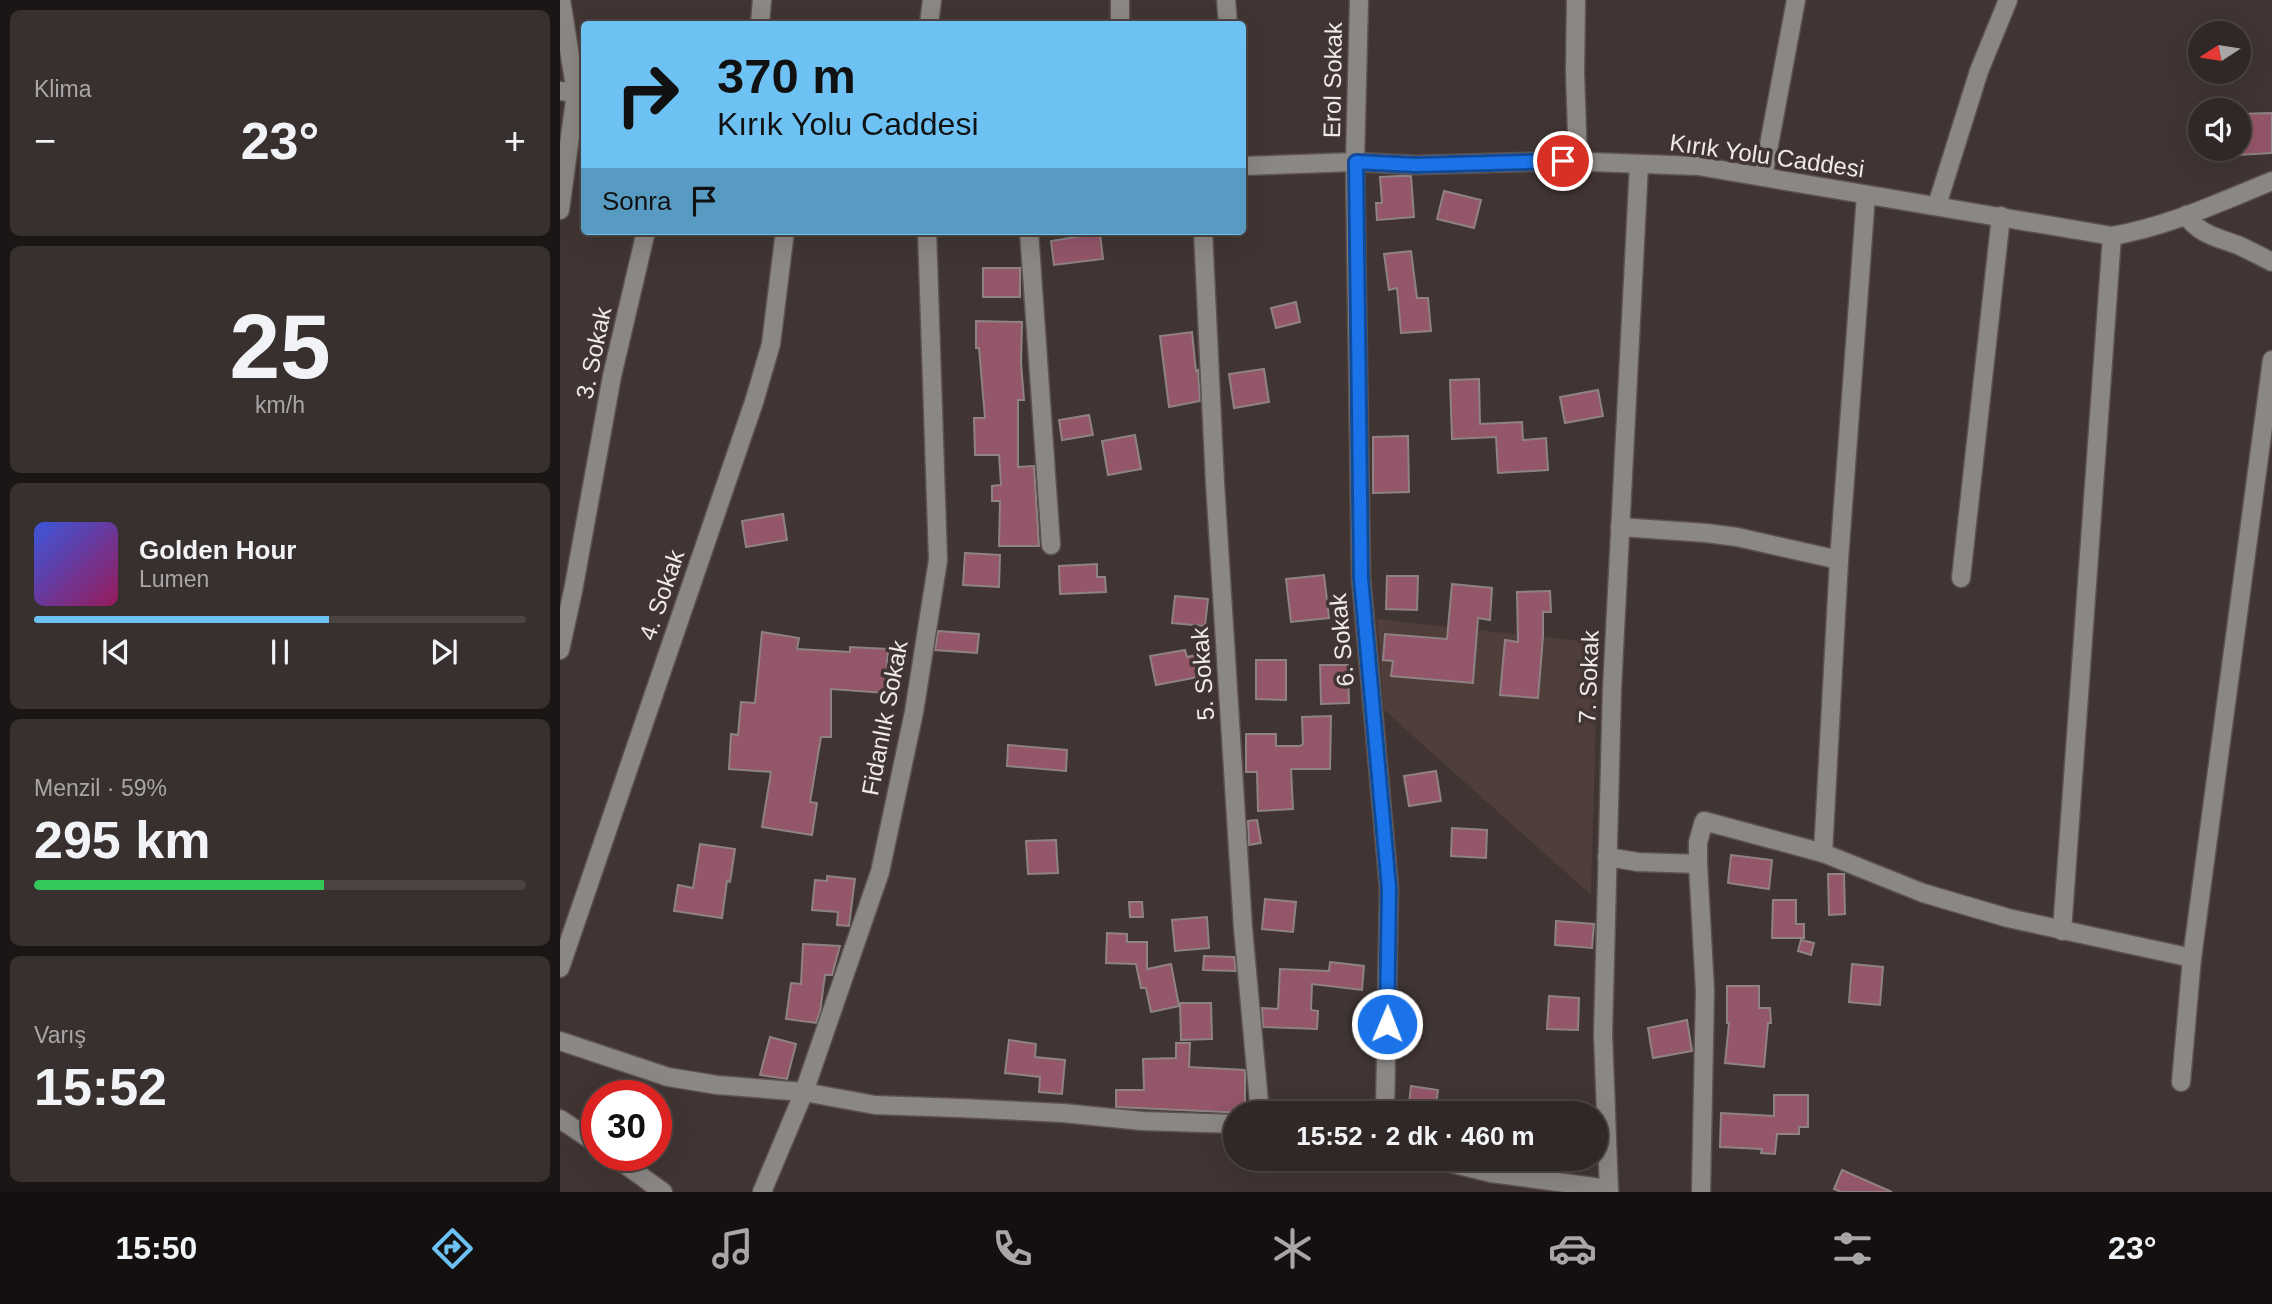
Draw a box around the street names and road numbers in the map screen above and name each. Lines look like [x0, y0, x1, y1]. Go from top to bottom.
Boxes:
street label: Erol Sokak [1318, 21, 1347, 138]
street label: Kırık Yolu Caddesi [1668, 128, 1866, 183]
street label: 3. Sokak [571, 303, 617, 401]
street label: 4. Sokak [634, 545, 690, 643]
street label: 6. Sokak [1324, 591, 1359, 688]
street label: 5. Sokak [1186, 626, 1219, 722]
street label: 7. Sokak [1573, 629, 1604, 724]
street label: Fidanlık Sokak [856, 637, 913, 798]

